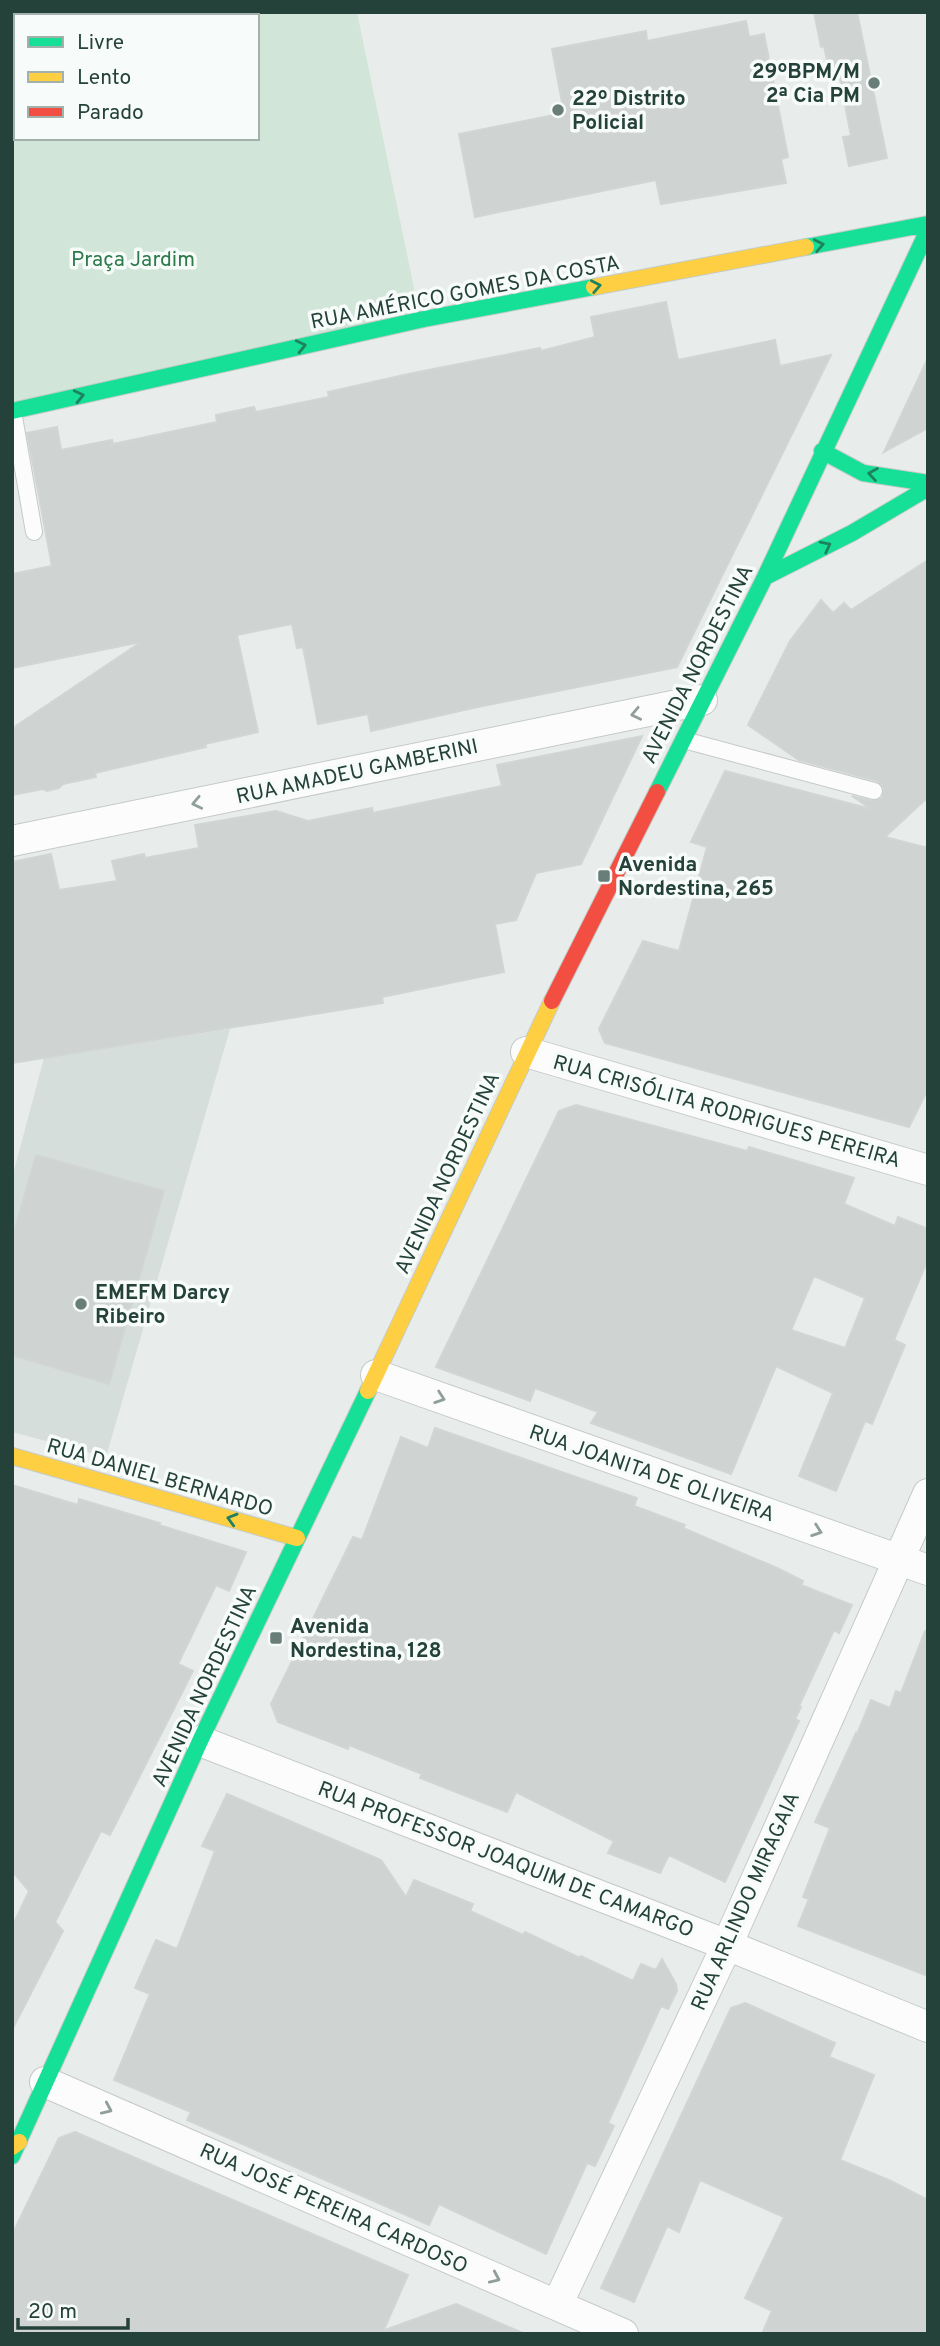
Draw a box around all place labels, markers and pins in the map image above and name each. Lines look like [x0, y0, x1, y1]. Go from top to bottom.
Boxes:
place label: 29ºBPM/M 2ª Cia PM [752, 59, 860, 110]
marker: 29ºBPM/M 2ª Cia PM [866, 75, 882, 91]
place label: 22º Distrito Policial [572, 86, 686, 137]
marker: 22º Distrito Policial [550, 102, 566, 118]
place label: Avenida Nordestina, 265 [618, 852, 774, 903]
marker: Avenida Nordestina, 265 [596, 868, 612, 884]
place label: EMEFM Darcy Ribeiro [95, 1280, 230, 1331]
marker: EMEFM Darcy Ribeiro [73, 1296, 89, 1312]
place label: Avenida Nordestina, 128 [290, 1614, 442, 1665]
marker: Avenida Nordestina, 128 [268, 1630, 284, 1646]

